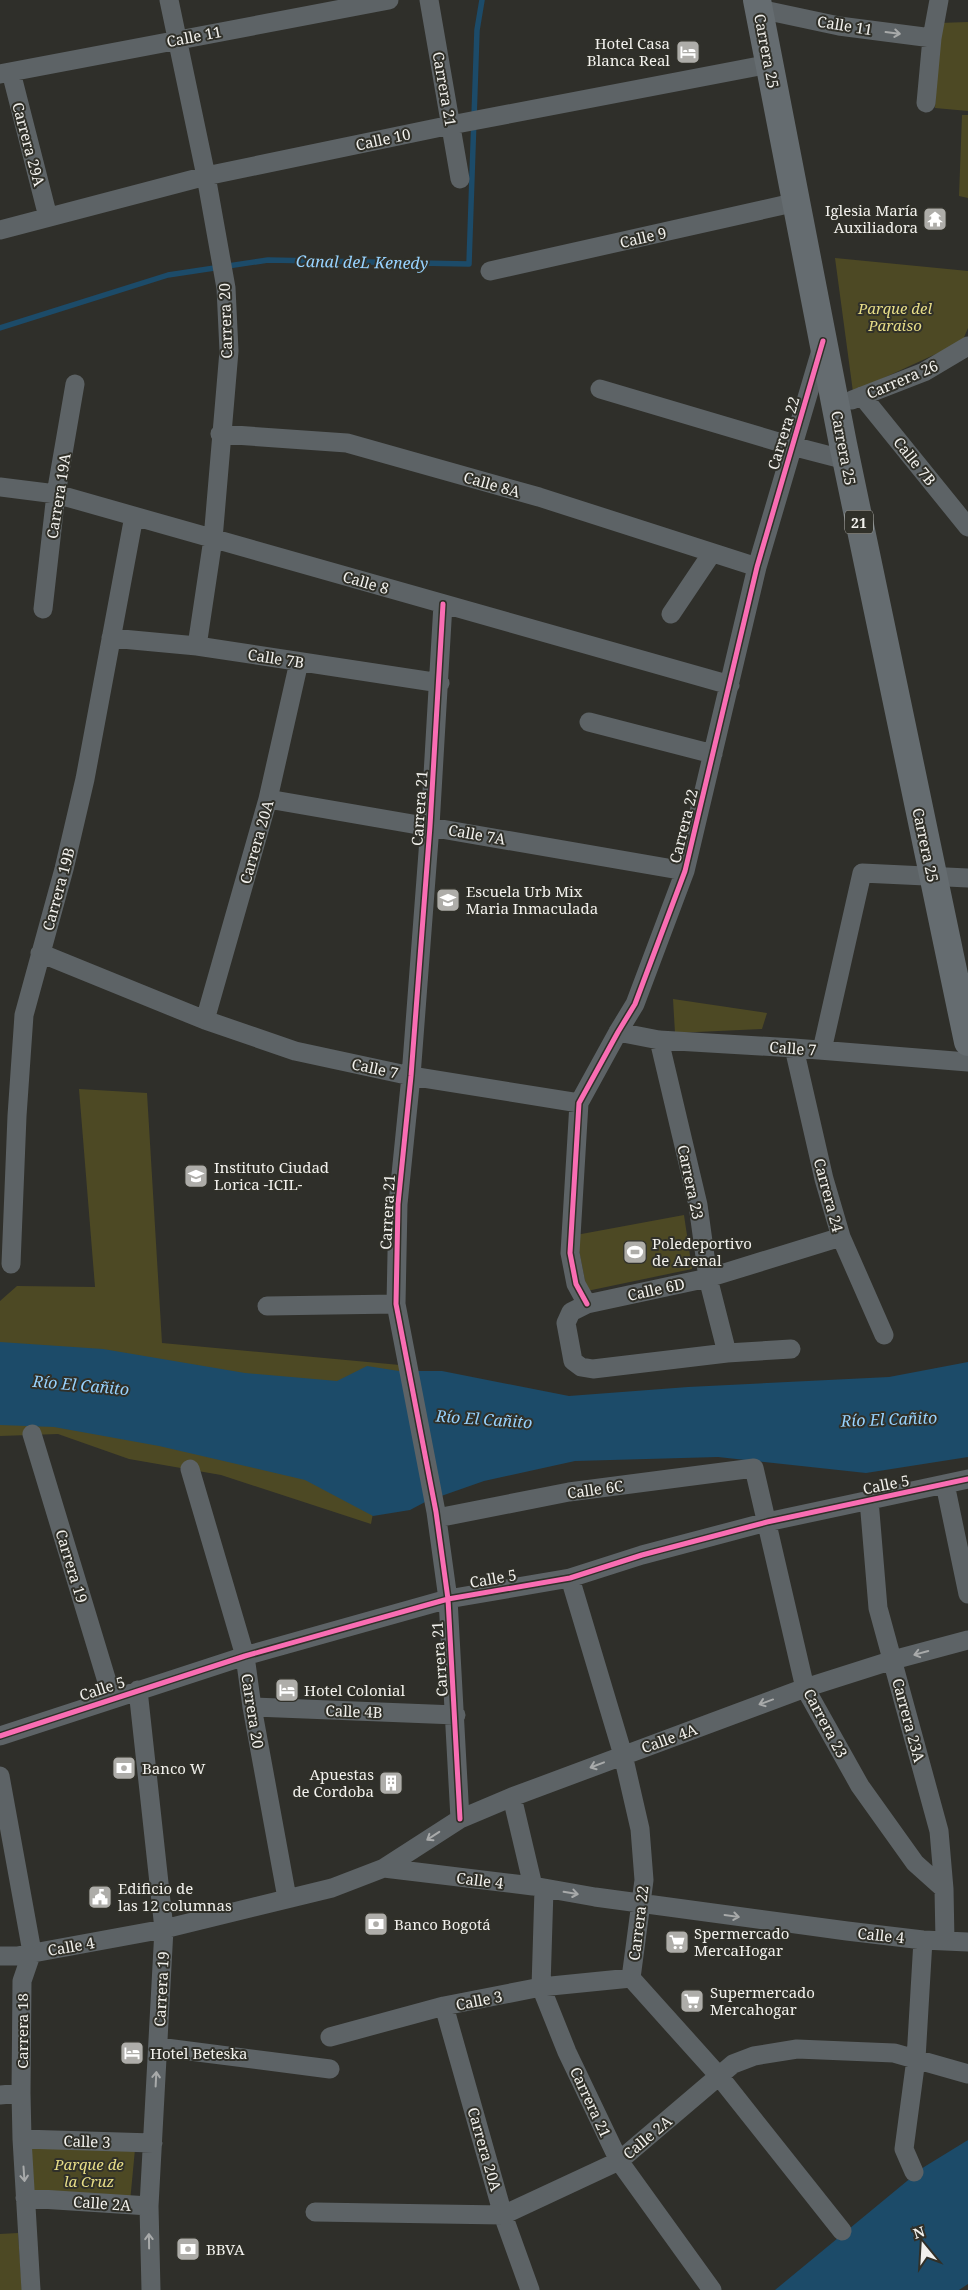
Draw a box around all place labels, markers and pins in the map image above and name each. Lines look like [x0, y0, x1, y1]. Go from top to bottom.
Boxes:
place label: Hotel Casa Blanca Real [587, 33, 670, 70]
hotel icon: Hotel Casa Blanca Real [675, 39, 701, 65]
place label: Iglesia María Auxiliadora [825, 200, 918, 237]
temple icon: Iglesia María Auxiliadora [922, 206, 948, 232]
place label: Escuela Urb Mix Maria Inmaculada [466, 881, 598, 918]
school or university icon: Escuela Urb Mix Maria Inmaculada [435, 887, 461, 913]
place label: Instituto Ciudad Lorica -ICIL- [214, 1157, 329, 1194]
school or university icon: Instituto Ciudad Lorica -ICIL- [183, 1163, 209, 1189]
place label: Poledeportivo de Arenal [652, 1233, 752, 1270]
sports icon: Poledeportivo de Arenal [622, 1239, 648, 1265]
hotel icon: Hotel Colonial [274, 1677, 300, 1703]
place label: Hotel Colonial [304, 1680, 405, 1700]
bank icon: Banco W [111, 1755, 137, 1781]
place label: Banco W [142, 1758, 206, 1778]
place label: Apuestas de Cordoba [292, 1764, 374, 1801]
building icon: Apuestas de Cordoba [378, 1770, 404, 1796]
place label: Edificio de las 12 columnas [118, 1878, 232, 1915]
public building icon: Edificio de las 12 columnas [87, 1884, 113, 1910]
bank icon: Banco Bogotá [363, 1911, 389, 1937]
place label: Banco Bogotá [394, 1914, 491, 1934]
place label: Spermercado MercaHogar [694, 1923, 789, 1960]
supermarket icon: Spermercado MercaHogar [664, 1929, 690, 1955]
place label: Supermercado Mercahogar [710, 1982, 815, 2019]
supermarket icon: Supermercado Mercahogar [679, 1988, 705, 2014]
hotel icon: Hotel Beteska [119, 2040, 145, 2066]
place label: Hotel Beteska [150, 2043, 248, 2063]
bank icon: BBVA [175, 2236, 201, 2262]
place label: BBVA [206, 2239, 245, 2259]

